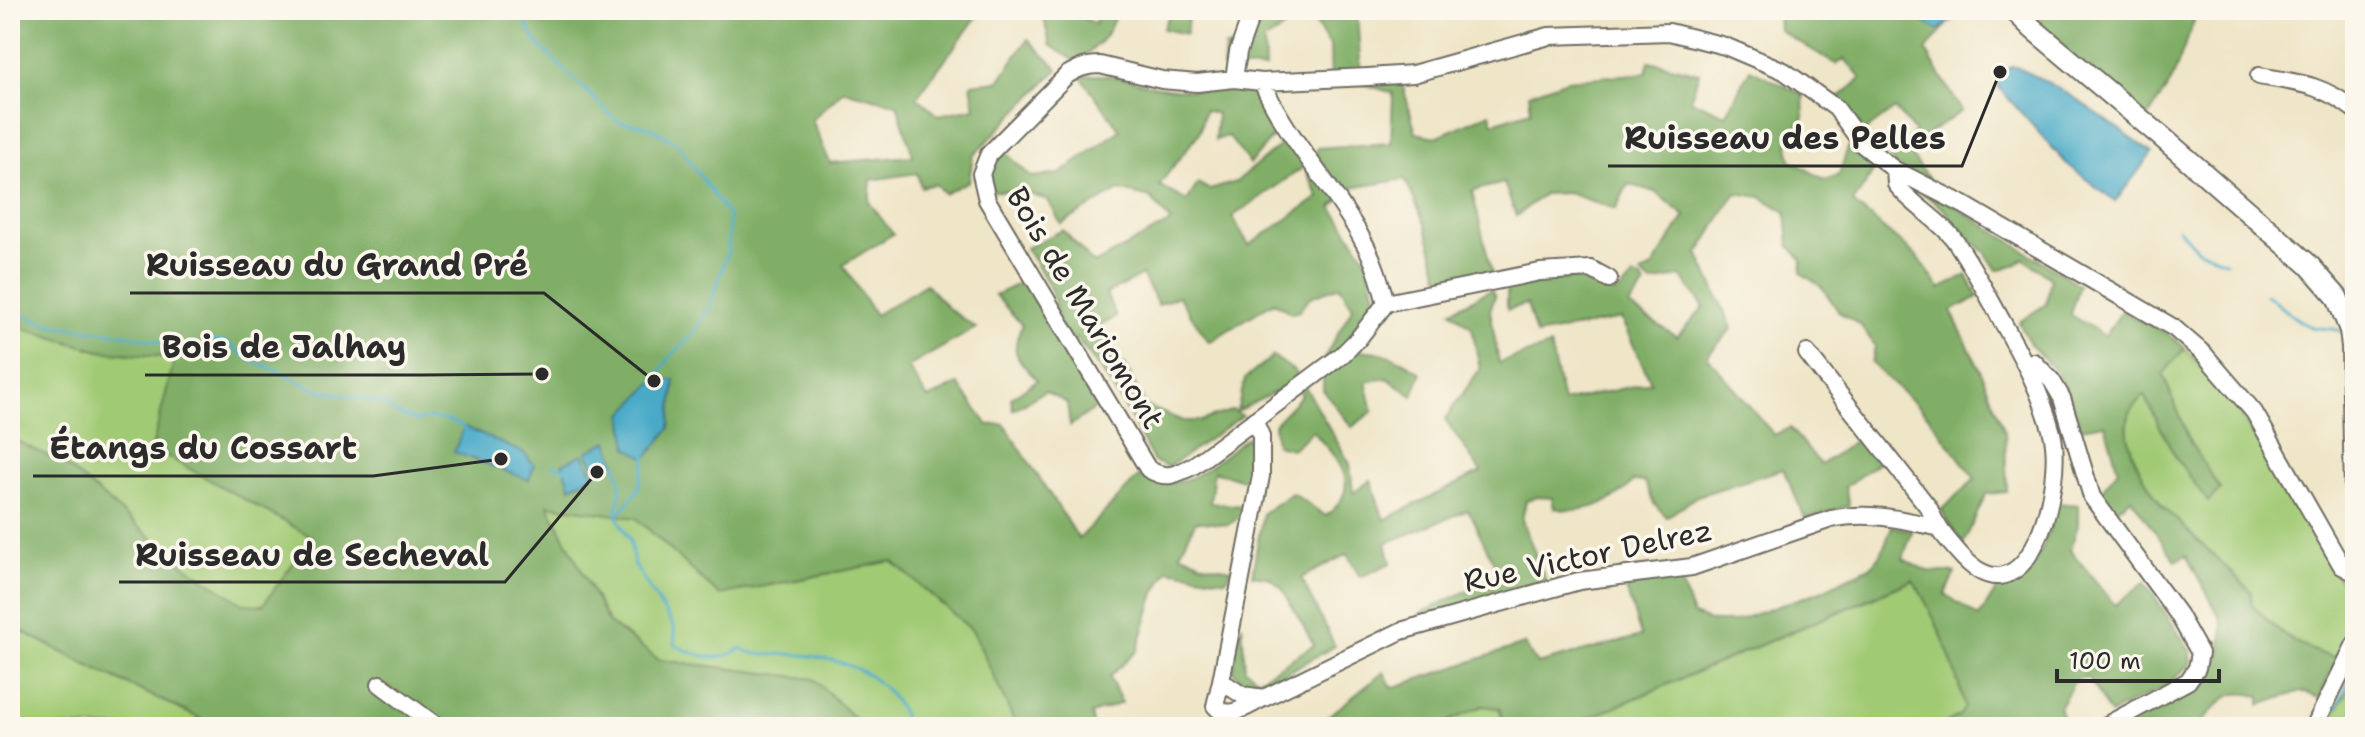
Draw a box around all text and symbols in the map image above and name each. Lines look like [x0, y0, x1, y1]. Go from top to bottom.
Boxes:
callout: Ruisseau des Pelles [1608, 110, 1962, 166]
text: Ruisseau des Pelles [1624, 116, 1946, 159]
street label: Bois de Mariomont [997, 179, 1174, 436]
callout: Ruisseau du Grand Pré [130, 237, 544, 293]
text: Ruisseau du Grand Pré [146, 243, 528, 286]
callout: Bois de Jalhay [145, 319, 422, 375]
text: Bois de Jalhay [162, 325, 406, 368]
callout: Étangs du Cossart [33, 420, 373, 476]
text: Étangs du Cossart [49, 425, 357, 469]
street label: Rue Victor Delrez [1460, 509, 1716, 602]
callout: Ruisseau de Secheval [119, 526, 505, 582]
text: Ruisseau de Secheval [135, 533, 489, 576]
scale bar [2057, 633, 2219, 683]
text: 100 m [2069, 645, 2141, 677]

